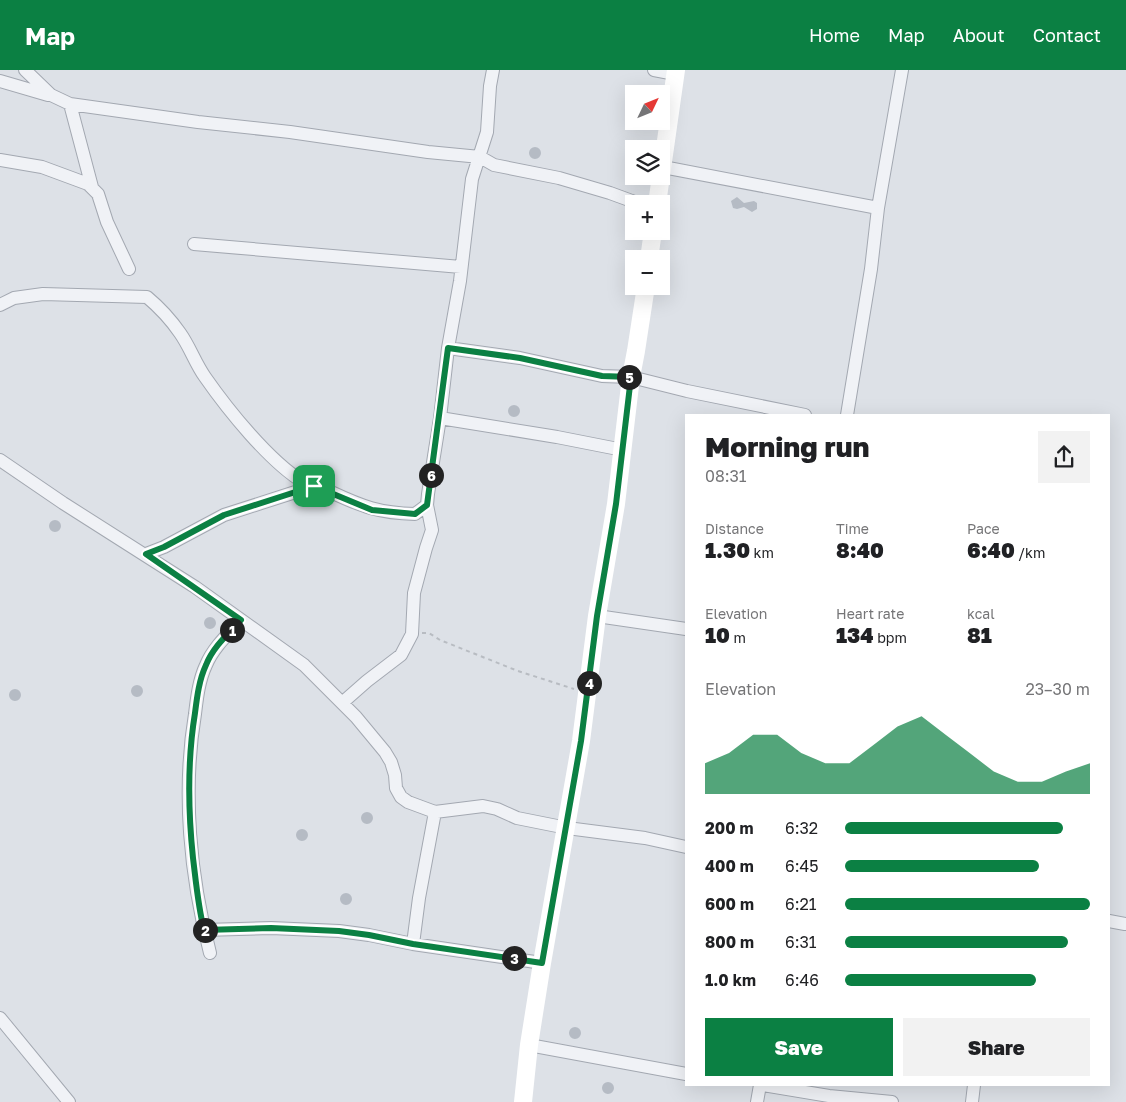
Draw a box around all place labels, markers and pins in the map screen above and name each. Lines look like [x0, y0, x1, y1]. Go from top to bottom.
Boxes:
pin: 5 [616, 364, 642, 390]
pin: 6 [418, 462, 444, 488]
pin [293, 465, 335, 507]
pin: 1 [220, 618, 244, 642]
pin: 4 [576, 670, 602, 696]
pin: 2 [192, 918, 218, 942]
pin: 3 [502, 946, 526, 970]

